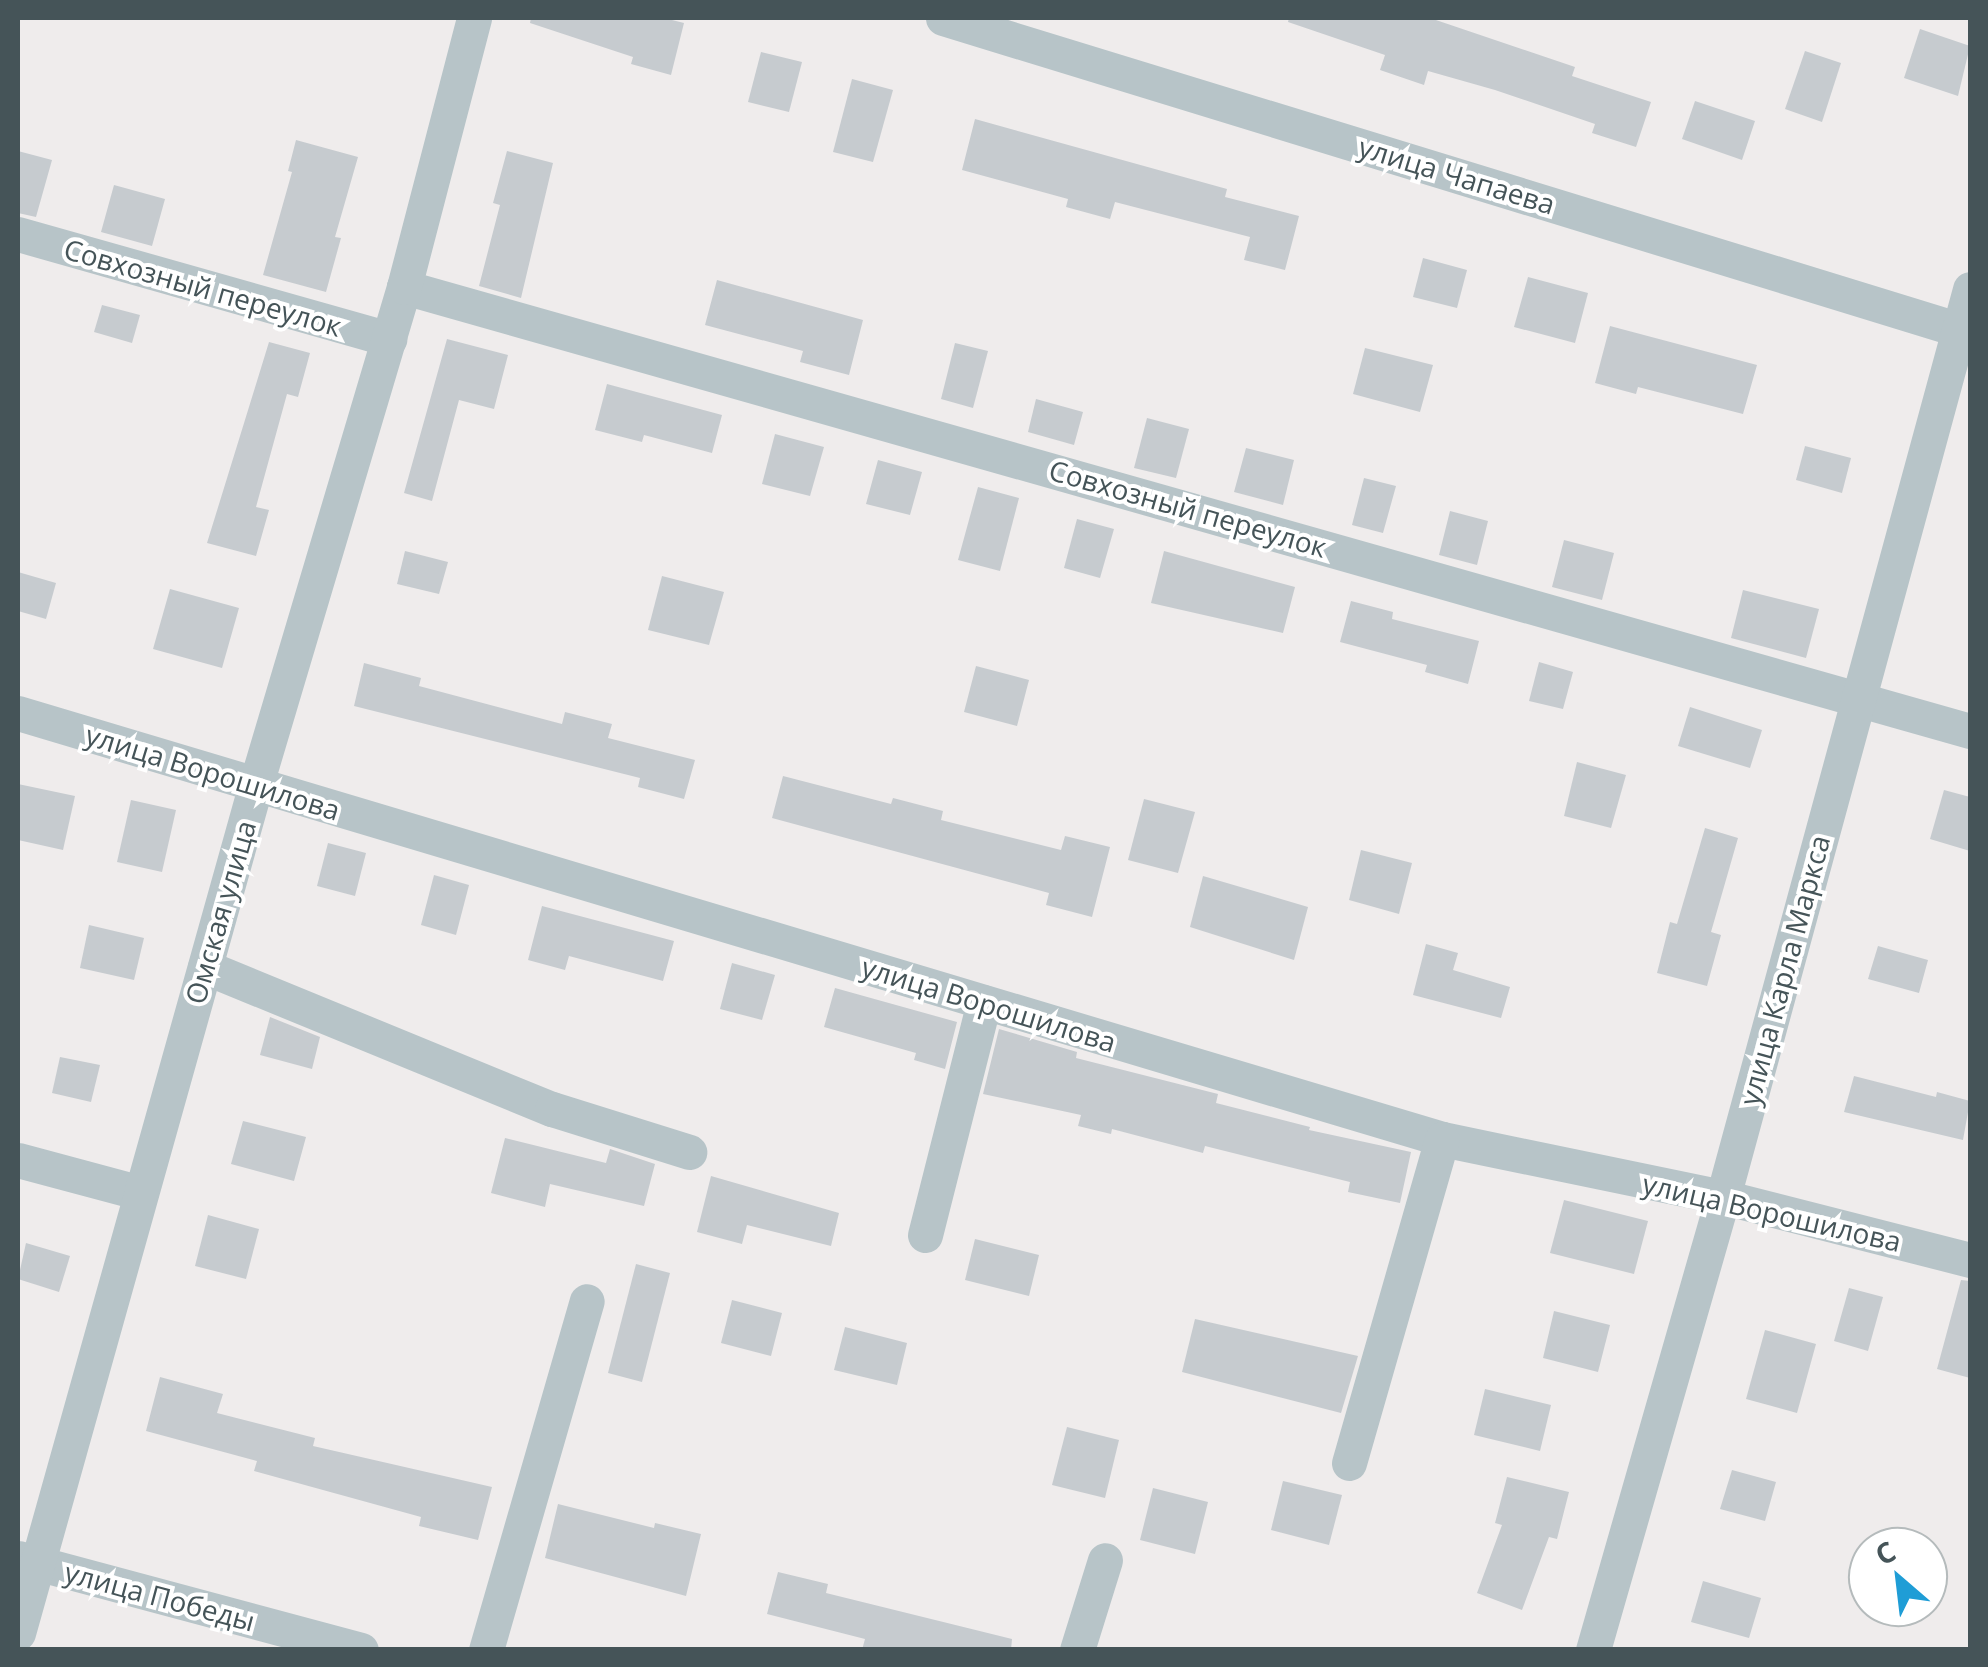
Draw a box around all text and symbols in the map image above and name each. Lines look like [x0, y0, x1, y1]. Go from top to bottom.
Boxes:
street label: улица Чапаева [1355, 129, 1559, 221]
street label: Совхозный переулок [60, 231, 346, 343]
street label: Совхозный переулок [1045, 452, 1331, 564]
street label: улица Ворошилова [82, 717, 344, 827]
street label: Омская улица [178, 816, 262, 1008]
street label: улица Карла Маркса [1732, 831, 1836, 1109]
street label: улица Ворошилова [858, 949, 1120, 1059]
street label: улица Ворошилова [1639, 1166, 1905, 1258]
north arrow [1848, 1527, 1948, 1627]
text: С [1868, 1531, 1902, 1573]
street label: улица Победы [61, 1554, 259, 1638]

